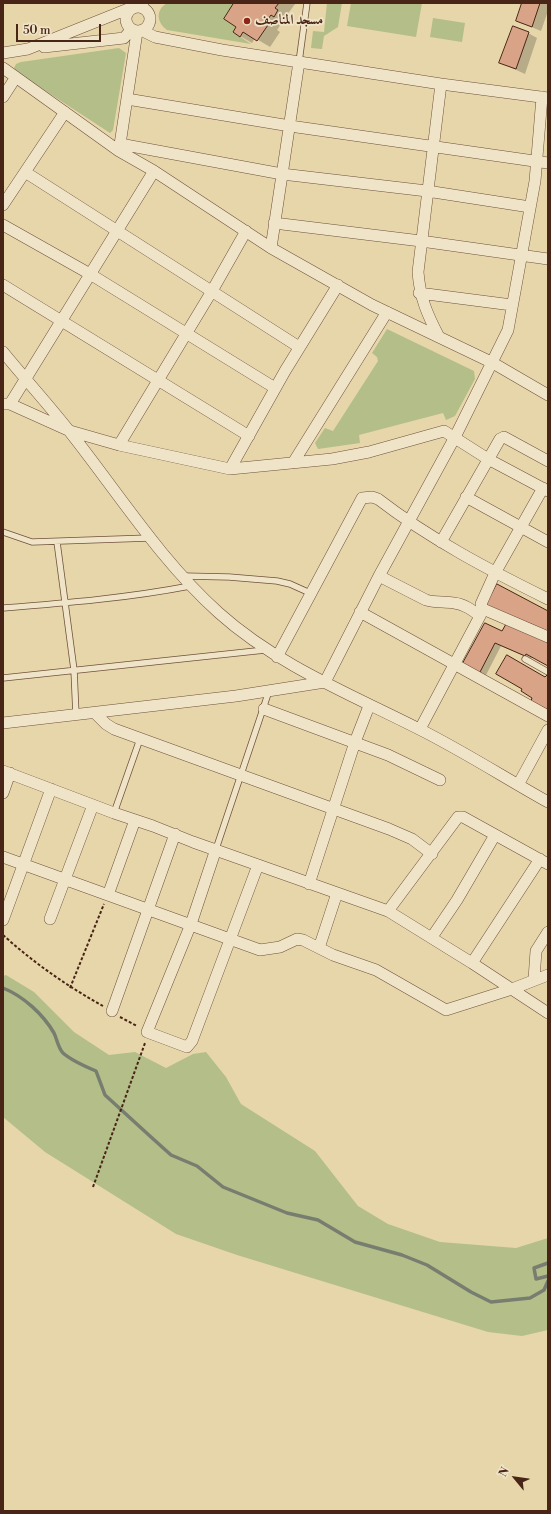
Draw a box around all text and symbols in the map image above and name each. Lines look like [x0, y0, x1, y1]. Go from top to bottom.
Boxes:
place label: مسجد المناصف [255, 13, 323, 29]
scale bar [18, 16, 103, 42]
marker: مسجد المناصف [242, 16, 252, 26]
text: 50 m [23, 23, 51, 38]
north arrow [495, 1458, 535, 1498]
text: N [496, 1465, 513, 1479]

